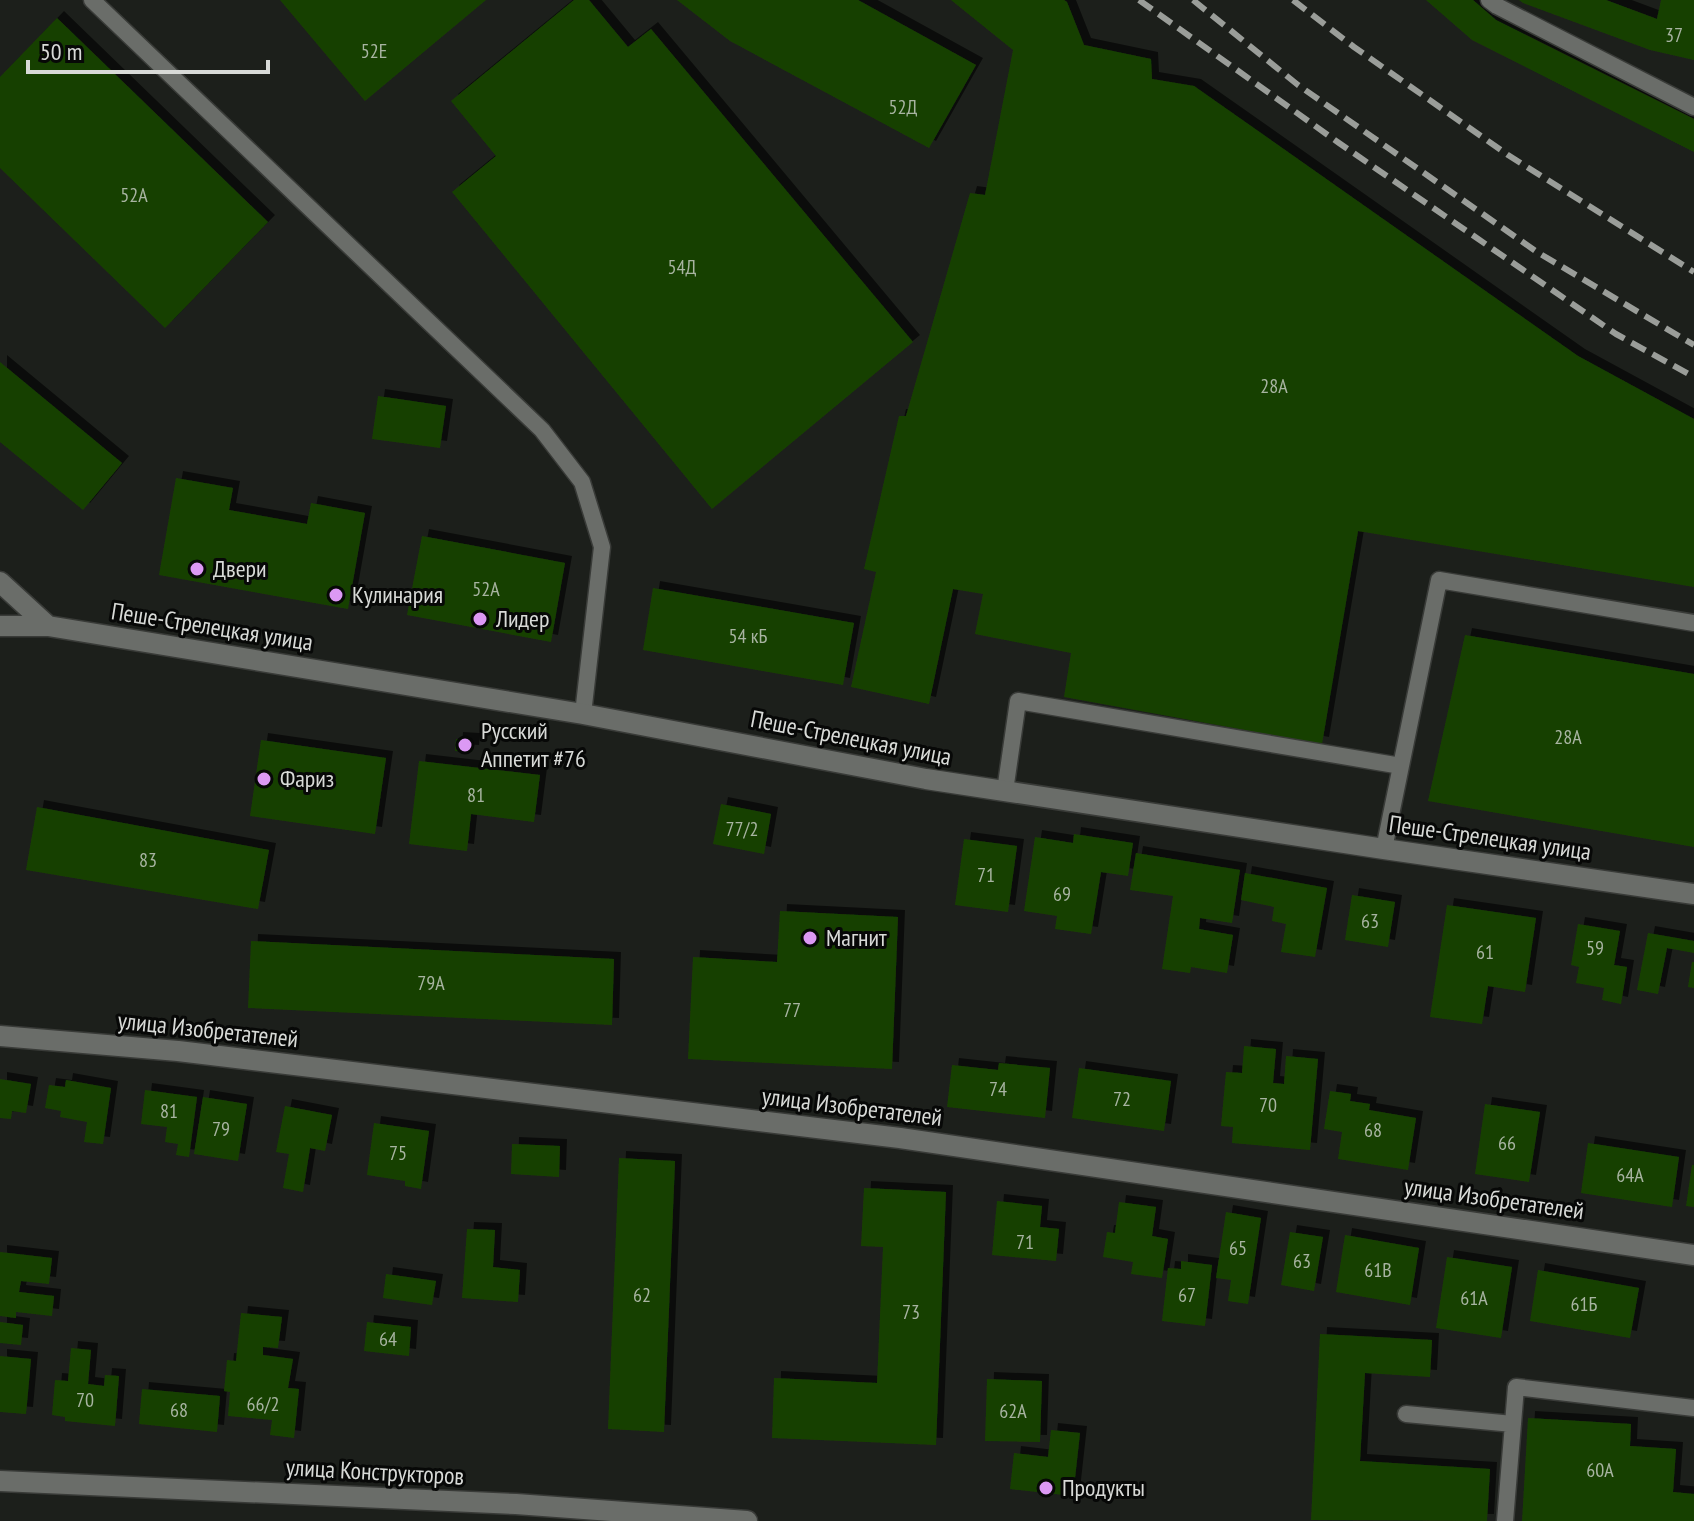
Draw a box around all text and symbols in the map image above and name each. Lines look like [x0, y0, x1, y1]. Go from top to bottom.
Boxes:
house number: 37 [1665, 22, 1683, 48]
scale bar [28, 24, 268, 74]
text: 50 m [40, 36, 82, 67]
house number: 52Е [361, 38, 387, 64]
house number: 52Д [889, 94, 918, 120]
house number: 52А [120, 182, 148, 208]
house number: 54Д [668, 254, 697, 280]
house number: 28А [1260, 373, 1288, 399]
place label: Двери [213, 553, 267, 584]
marker: Двери [188, 560, 206, 578]
house number: 52А [472, 576, 500, 602]
place label: Кулинария [352, 579, 443, 610]
marker: Кулинария [327, 586, 345, 604]
street label: Пеше-Стрелецкая улица [109, 595, 315, 658]
place label: Лидер [495, 603, 549, 634]
marker: Лидер [471, 610, 489, 628]
house number: 54 кБ [729, 623, 768, 649]
street label: Пеше-Стрелецкая улица [748, 703, 954, 772]
place label: Русский Аппетит #76 [481, 715, 586, 774]
house number: 28А [1554, 724, 1582, 750]
marker: Русский Аппетит #76 [456, 736, 474, 754]
place label: Фариз [280, 763, 334, 794]
marker: Фариз [255, 770, 273, 788]
house number: 81 [467, 782, 485, 808]
street label: Пеше-Стрелецкая улица [1387, 808, 1593, 867]
house number: 77/2 [726, 816, 758, 842]
house number: 83 [139, 847, 157, 873]
house number: 71 [977, 862, 995, 888]
house number: 69 [1053, 881, 1071, 907]
house number: 63 [1361, 908, 1379, 934]
place label: Магнит [826, 922, 887, 953]
marker: Магнит [801, 929, 819, 947]
house number: 59 [1586, 935, 1604, 961]
house number: 61 [1476, 939, 1494, 965]
house number: 79А [417, 970, 445, 996]
house number: 77 [783, 997, 801, 1023]
street label: улица Изобретателей [116, 1005, 300, 1054]
house number: 74 [989, 1076, 1007, 1102]
street label: улица Изобретателей [760, 1080, 944, 1133]
house number: 72 [1113, 1086, 1131, 1112]
house number: 70 [1259, 1092, 1277, 1118]
house number: 81 [160, 1098, 178, 1124]
house number: 79 [212, 1116, 230, 1142]
house number: 68 [1364, 1117, 1382, 1143]
house number: 66 [1498, 1130, 1516, 1156]
house number: 75 [389, 1140, 407, 1166]
house number: 64А [1616, 1162, 1644, 1188]
street label: улица Изобретателей [1402, 1171, 1586, 1226]
house number: 71 [1016, 1229, 1034, 1255]
house number: 65 [1229, 1235, 1247, 1261]
house number: 63 [1293, 1248, 1311, 1274]
house number: 61В [1364, 1257, 1392, 1283]
house number: 62 [633, 1282, 651, 1308]
house number: 67 [1178, 1282, 1196, 1308]
house number: 61А [1460, 1285, 1488, 1311]
house number: 61Б [1571, 1291, 1598, 1317]
house number: 73 [902, 1299, 920, 1325]
house number: 64 [379, 1326, 397, 1352]
house number: 70 [76, 1387, 94, 1413]
house number: 66/2 [247, 1391, 279, 1417]
house number: 68 [170, 1397, 188, 1423]
house number: 62А [999, 1398, 1027, 1424]
street label: улица Конструкторов [285, 1451, 465, 1492]
house number: 60А [1586, 1457, 1614, 1483]
place label: Продукты [1062, 1472, 1145, 1503]
marker: Продукты [1037, 1479, 1055, 1497]

